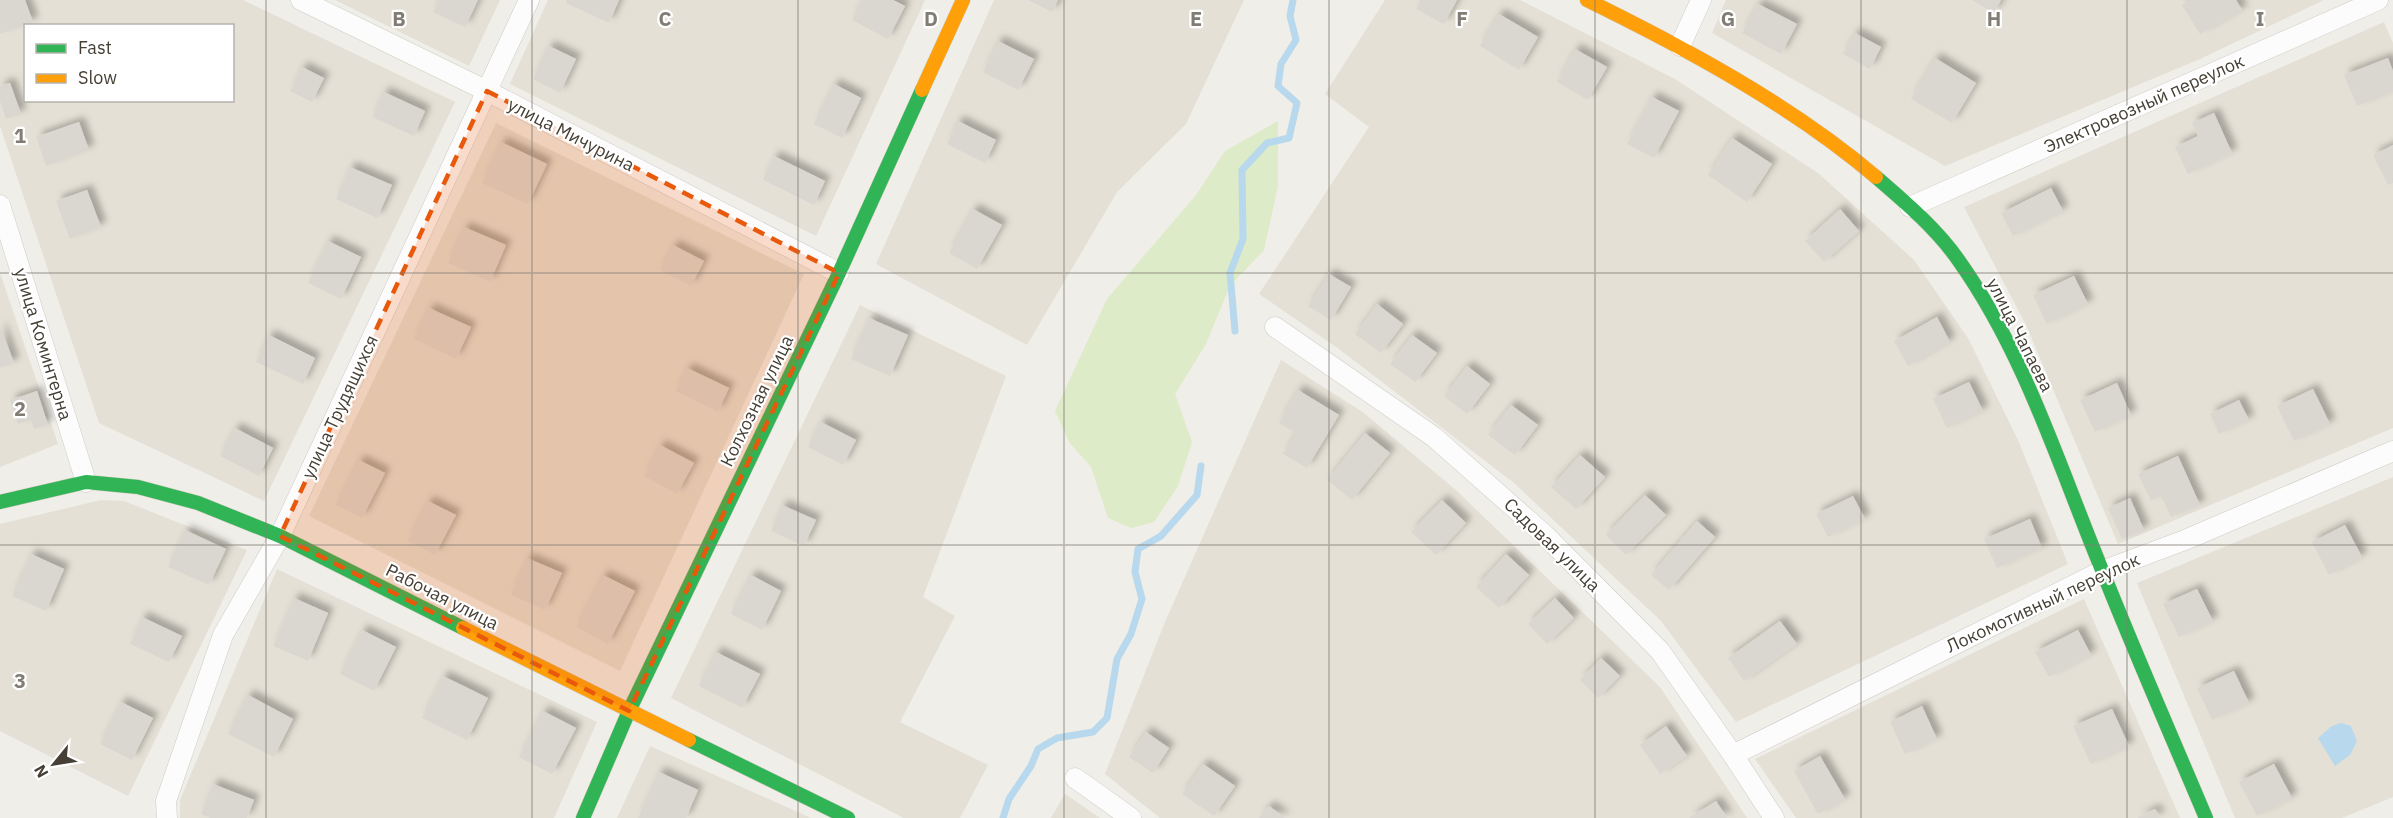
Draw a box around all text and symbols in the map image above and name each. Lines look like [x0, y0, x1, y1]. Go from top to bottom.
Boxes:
text: B [392, 5, 406, 32]
text: C [658, 5, 672, 32]
text: D [924, 5, 938, 32]
text: E [1190, 5, 1202, 32]
text: F [1456, 5, 1468, 32]
text: G [1721, 5, 1735, 32]
text: H [1987, 5, 2001, 32]
text: I [2256, 5, 2264, 32]
legend [24, 24, 234, 102]
text: Fast [78, 36, 112, 59]
street label: Электровозный переулок [2040, 49, 2248, 158]
text: Slow [78, 66, 117, 89]
street label: улица Мичурина [504, 93, 639, 177]
text: 1 [14, 122, 26, 149]
street label: улица Коминтерна [9, 265, 78, 423]
street label: улица Чапаева [1982, 274, 2059, 396]
street label: улица Трудящихся [296, 331, 383, 482]
street label: Колхозная улица [715, 331, 798, 470]
text: 2 [14, 395, 26, 422]
street label: Садовая улица [1499, 493, 1606, 597]
street label: Локомотивный переулок [1942, 547, 2143, 658]
street label: Рабочая улица [382, 558, 503, 635]
text: 3 [14, 667, 26, 694]
north arrow [24, 734, 84, 794]
text: N [29, 761, 53, 782]

